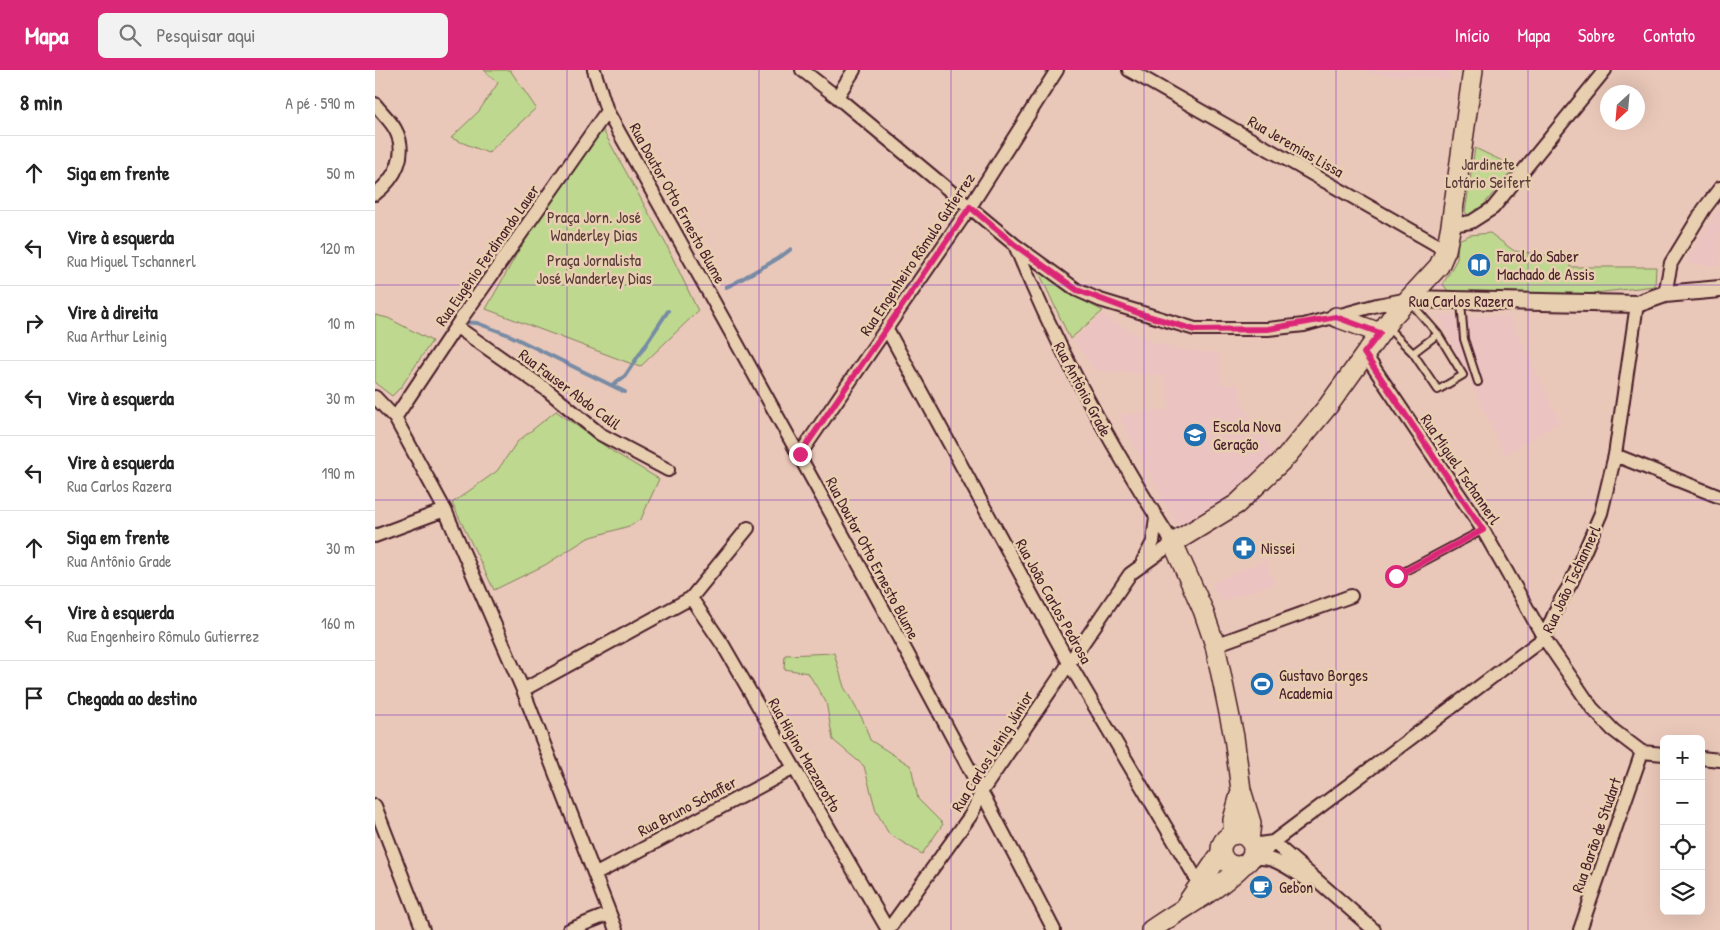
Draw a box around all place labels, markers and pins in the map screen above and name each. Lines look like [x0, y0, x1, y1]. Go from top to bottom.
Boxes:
place label: Farol do Saber Machado de Assis [1496, 245, 1595, 285]
library icon: Farol do Saber Machado de Assis [1466, 252, 1492, 278]
place label: Escola Nova Geração [1213, 415, 1281, 455]
school or university icon: Escola Nova Geração [1182, 422, 1208, 448]
pharmacy icon: Nissei [1231, 535, 1257, 561]
place label: Nissei [1261, 537, 1295, 559]
place label: Gustavo Borges Academia [1279, 664, 1368, 704]
sports icon: Gustavo Borges Academia [1249, 671, 1275, 697]
cafe icon: Gebon [1248, 874, 1274, 900]
place label: Gebon [1279, 876, 1313, 898]

